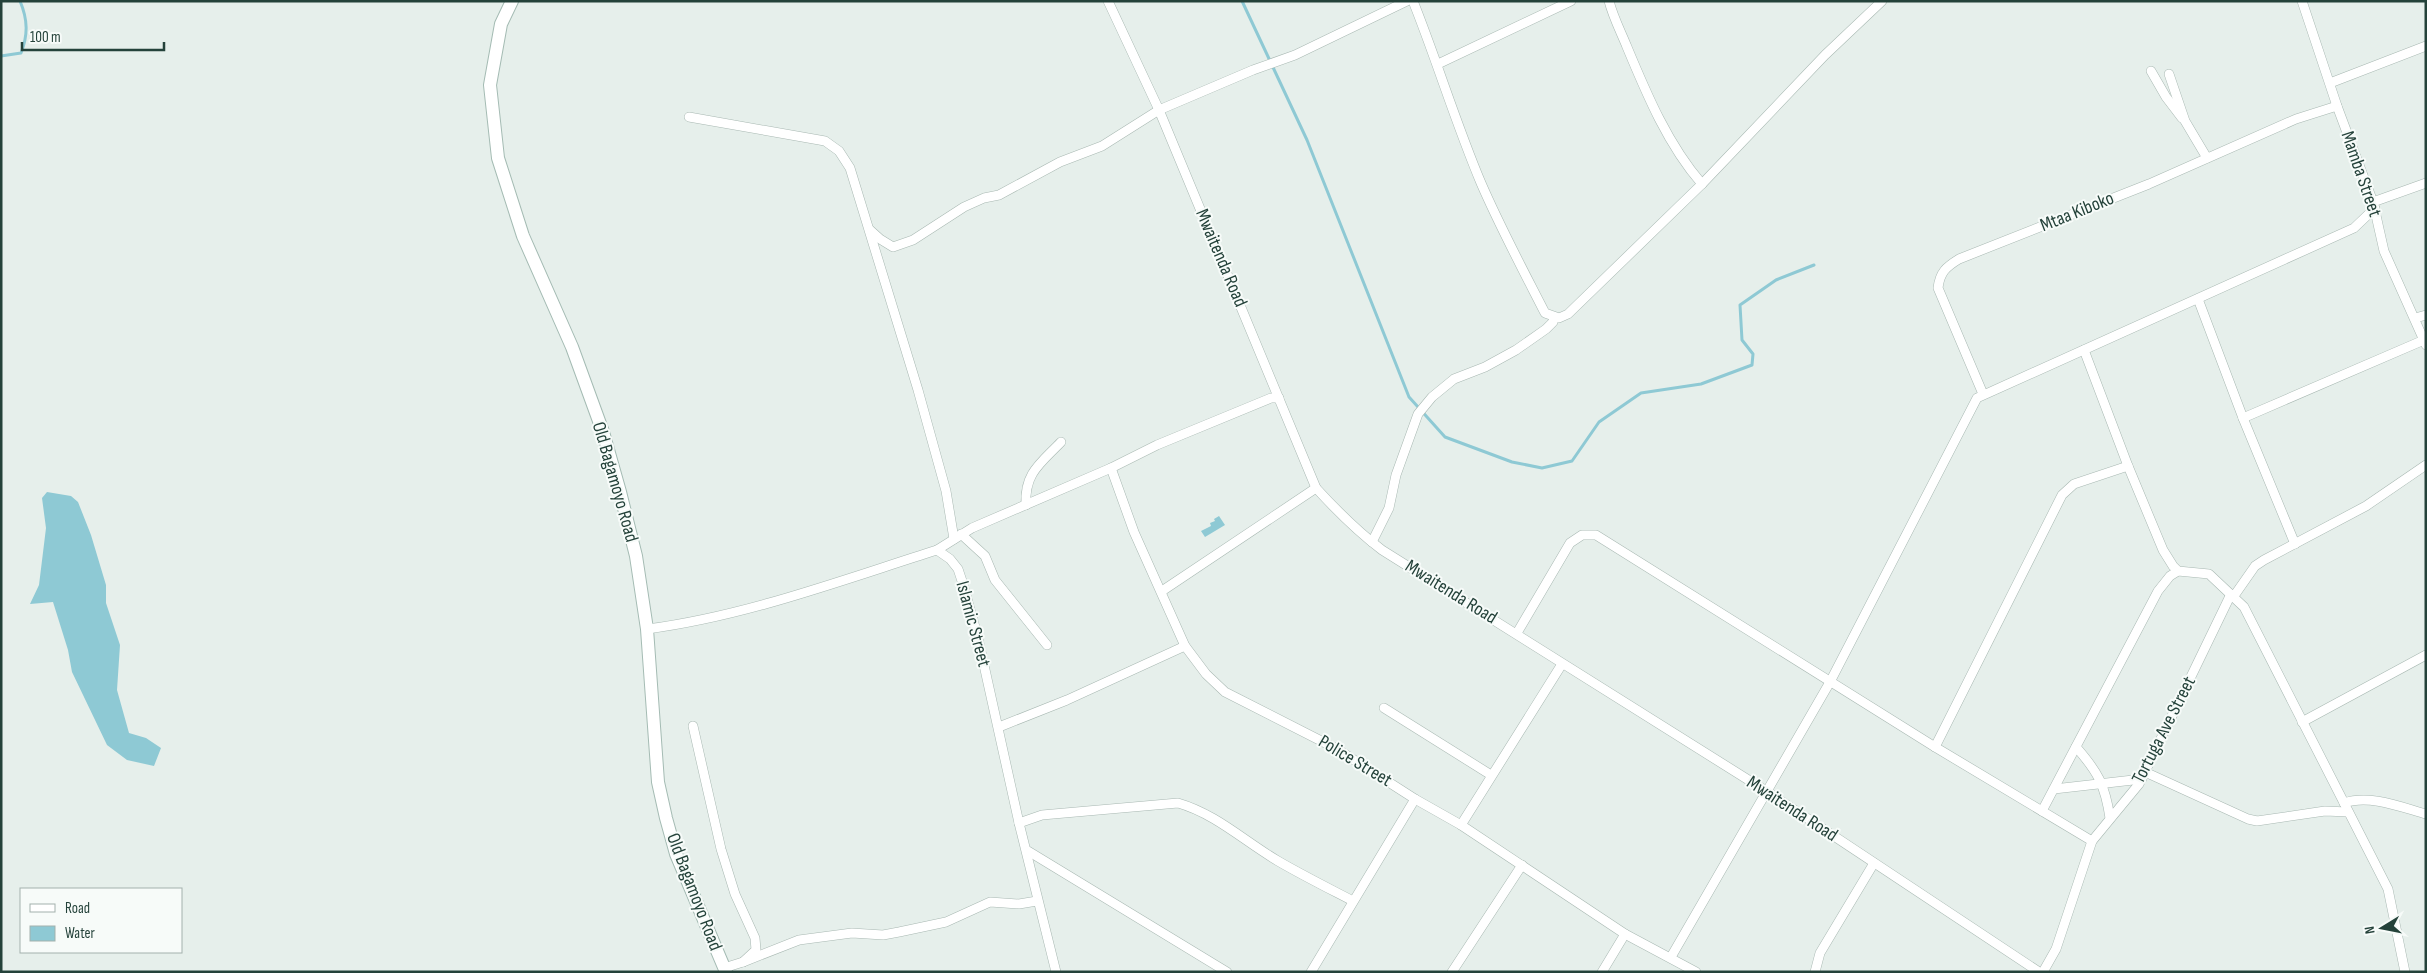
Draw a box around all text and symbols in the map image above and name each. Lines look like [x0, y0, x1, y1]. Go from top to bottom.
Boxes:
scale bar [22, 20, 165, 52]
text: 100 m [30, 28, 61, 47]
street label: Mamba Street [2336, 128, 2386, 220]
street label: Mtaa Kiboko [2037, 187, 2117, 237]
street label: Mwaitenda Road [1190, 206, 1252, 310]
street label: Old Bagamoyo Road [587, 419, 643, 545]
street label: Mwaitenda Road [1401, 555, 1501, 629]
street label: Islamic Street [951, 579, 996, 670]
street label: Tortuga Ave Street [2127, 672, 2201, 787]
street label: Police Street [1314, 730, 1396, 792]
street label: Mwaitenda Road [1742, 771, 1842, 847]
street label: Old Bagamoyo Road [661, 830, 727, 954]
legend [20, 888, 182, 953]
text: Road [65, 899, 90, 918]
north arrow [2357, 903, 2407, 953]
text: Water [65, 924, 96, 943]
text: N [2361, 925, 2379, 935]

